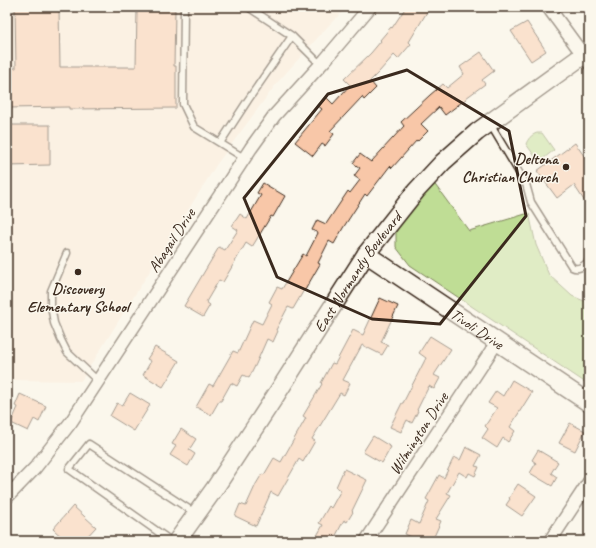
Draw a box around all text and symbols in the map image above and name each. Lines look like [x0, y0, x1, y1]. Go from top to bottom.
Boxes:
place label: Deltona Christian Church [462, 149, 559, 187]
marker: Deltona Christian Church [561, 162, 571, 172]
street label: Abagail Drive [144, 203, 201, 276]
street label: East Normandy Boulevard [310, 206, 408, 336]
marker: Discovery Elementary School [73, 267, 83, 277]
place label: Discovery Elementary School [27, 279, 132, 317]
street label: Tivoli Drive [446, 304, 509, 355]
street label: Wilmington Drive [385, 387, 454, 478]

